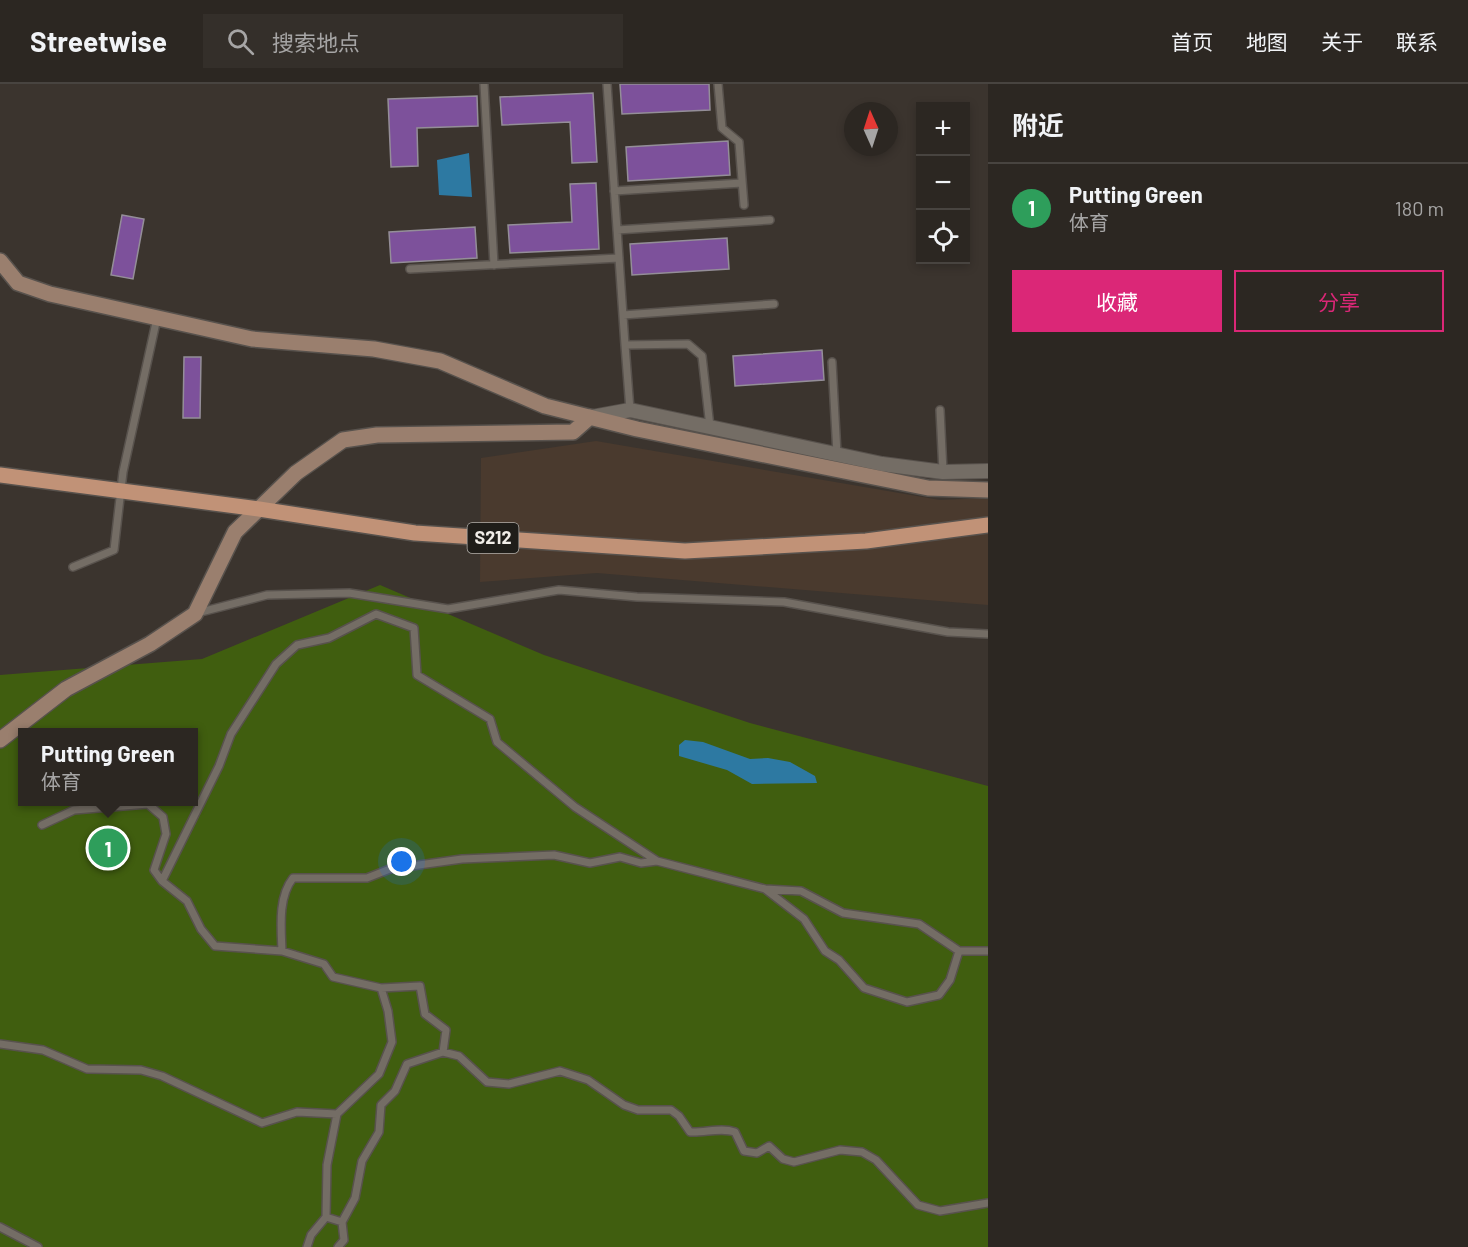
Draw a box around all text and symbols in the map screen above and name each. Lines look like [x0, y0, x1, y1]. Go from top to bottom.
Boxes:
search box [203, 14, 623, 68]
text: Streetwise [30, 24, 167, 58]
icon: search [224, 25, 257, 58]
text: 搜索地点 [272, 29, 360, 55]
text: 首页 [1171, 29, 1213, 54]
text: 地图 [1246, 29, 1288, 54]
text: 关于 [1321, 29, 1363, 54]
text: 联系 [1396, 29, 1438, 54]
north arrow [844, 102, 898, 156]
map controls [916, 102, 970, 264]
button: + [916, 102, 970, 156]
text: 附近 [1012, 109, 1064, 140]
button: − [916, 156, 970, 210]
text: Putting Green [1069, 181, 1203, 207]
text: 1 [1028, 196, 1035, 220]
text: 180 m [1395, 196, 1444, 220]
button: locate [916, 210, 970, 264]
text: 体育 [1069, 210, 1109, 234]
button: 收藏 [1012, 270, 1222, 332]
button: 分享 [1234, 270, 1444, 332]
road number: S212 [468, 523, 518, 553]
popup [18, 728, 198, 806]
text: Putting Green [41, 740, 175, 766]
text: 体育 [41, 769, 81, 793]
pin: 1 [88, 826, 128, 870]
your location [387, 847, 416, 876]

